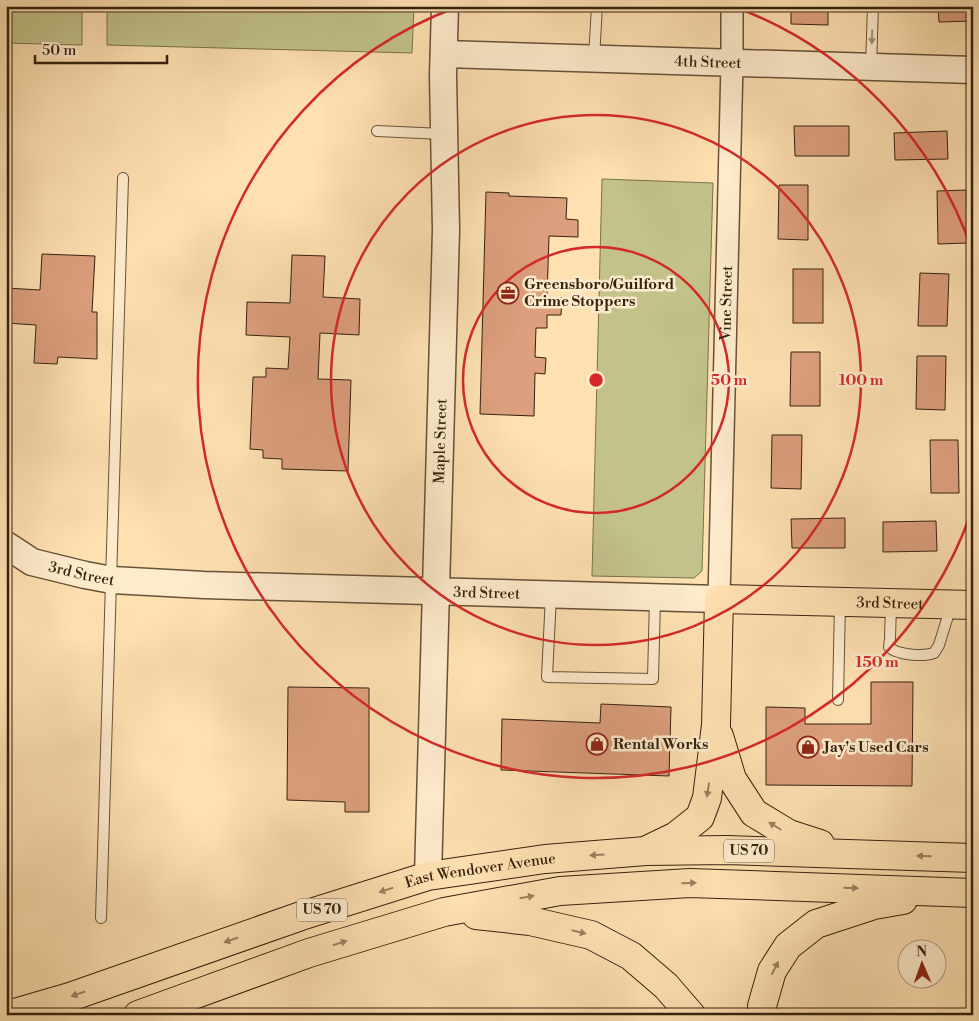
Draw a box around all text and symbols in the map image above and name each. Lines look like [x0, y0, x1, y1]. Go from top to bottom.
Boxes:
one-way arrow [867, 29, 875, 45]
scale bar [35, 32, 168, 64]
text: 50 m [42, 41, 76, 60]
street label: 4th Street [674, 51, 742, 73]
street label: Vine Street [716, 265, 737, 342]
place label: Greensboro/Guilford Crime Stoppers [524, 275, 675, 311]
office icon: Greensboro/Guilford Crime Stoppers [496, 281, 520, 305]
centre of rings [587, 371, 605, 389]
text: 50 m [711, 371, 747, 390]
text: 100 m [839, 371, 884, 390]
street label: Maple Street [429, 398, 451, 484]
street label: 3rd Street [47, 557, 117, 590]
street label: 3rd Street [453, 582, 521, 603]
street label: 3rd Street [856, 593, 924, 613]
text: 150 m [855, 653, 899, 672]
shop icon: Rental Works [585, 732, 609, 756]
place label: Rental Works [613, 735, 709, 754]
shop icon: Jay's Used Cars [796, 735, 820, 759]
place label: Jay's Used Cars [822, 738, 929, 757]
one-way arrow [704, 783, 712, 799]
one-way arrow [768, 821, 781, 830]
road number: US 70 [724, 839, 774, 862]
street label: East Wendover Avenue [402, 849, 556, 892]
one-way arrow [589, 851, 605, 859]
one-way arrow [916, 852, 932, 860]
one-way arrow [681, 879, 697, 887]
one-way arrow [843, 885, 859, 893]
one-way arrow [378, 886, 393, 894]
one-way arrow [519, 893, 535, 901]
road number: US 70 [297, 898, 347, 922]
one-way arrow [571, 928, 586, 936]
one-way arrow [223, 937, 238, 945]
north arrow [896, 938, 946, 988]
one-way arrow [332, 939, 347, 947]
text: N [916, 943, 927, 961]
one-way arrow [771, 961, 779, 976]
one-way arrow [70, 991, 85, 998]

